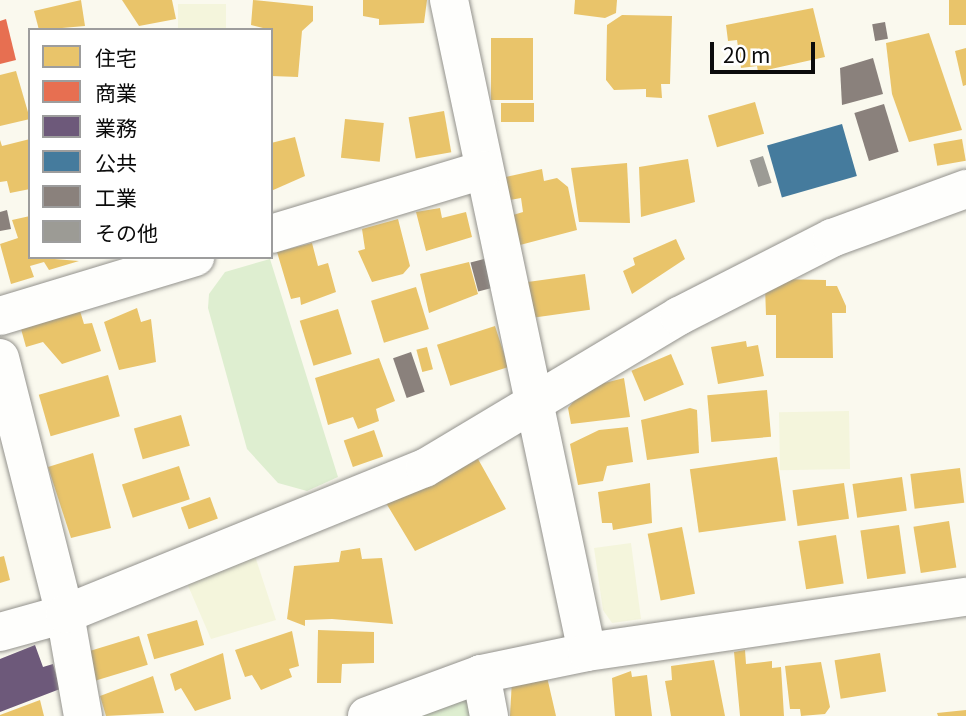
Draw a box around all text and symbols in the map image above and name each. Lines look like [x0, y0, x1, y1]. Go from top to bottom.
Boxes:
legend [28, 28, 273, 259]
scale bar [714, 28, 819, 72]
text: 20 m [723, 39, 770, 69]
text: 住宅 [95, 42, 137, 72]
text: 商業 [95, 77, 137, 107]
text: 業務 [95, 112, 137, 142]
text: 公共 [95, 147, 137, 177]
text: 工業 [95, 182, 137, 212]
text: その他 [95, 217, 158, 247]

